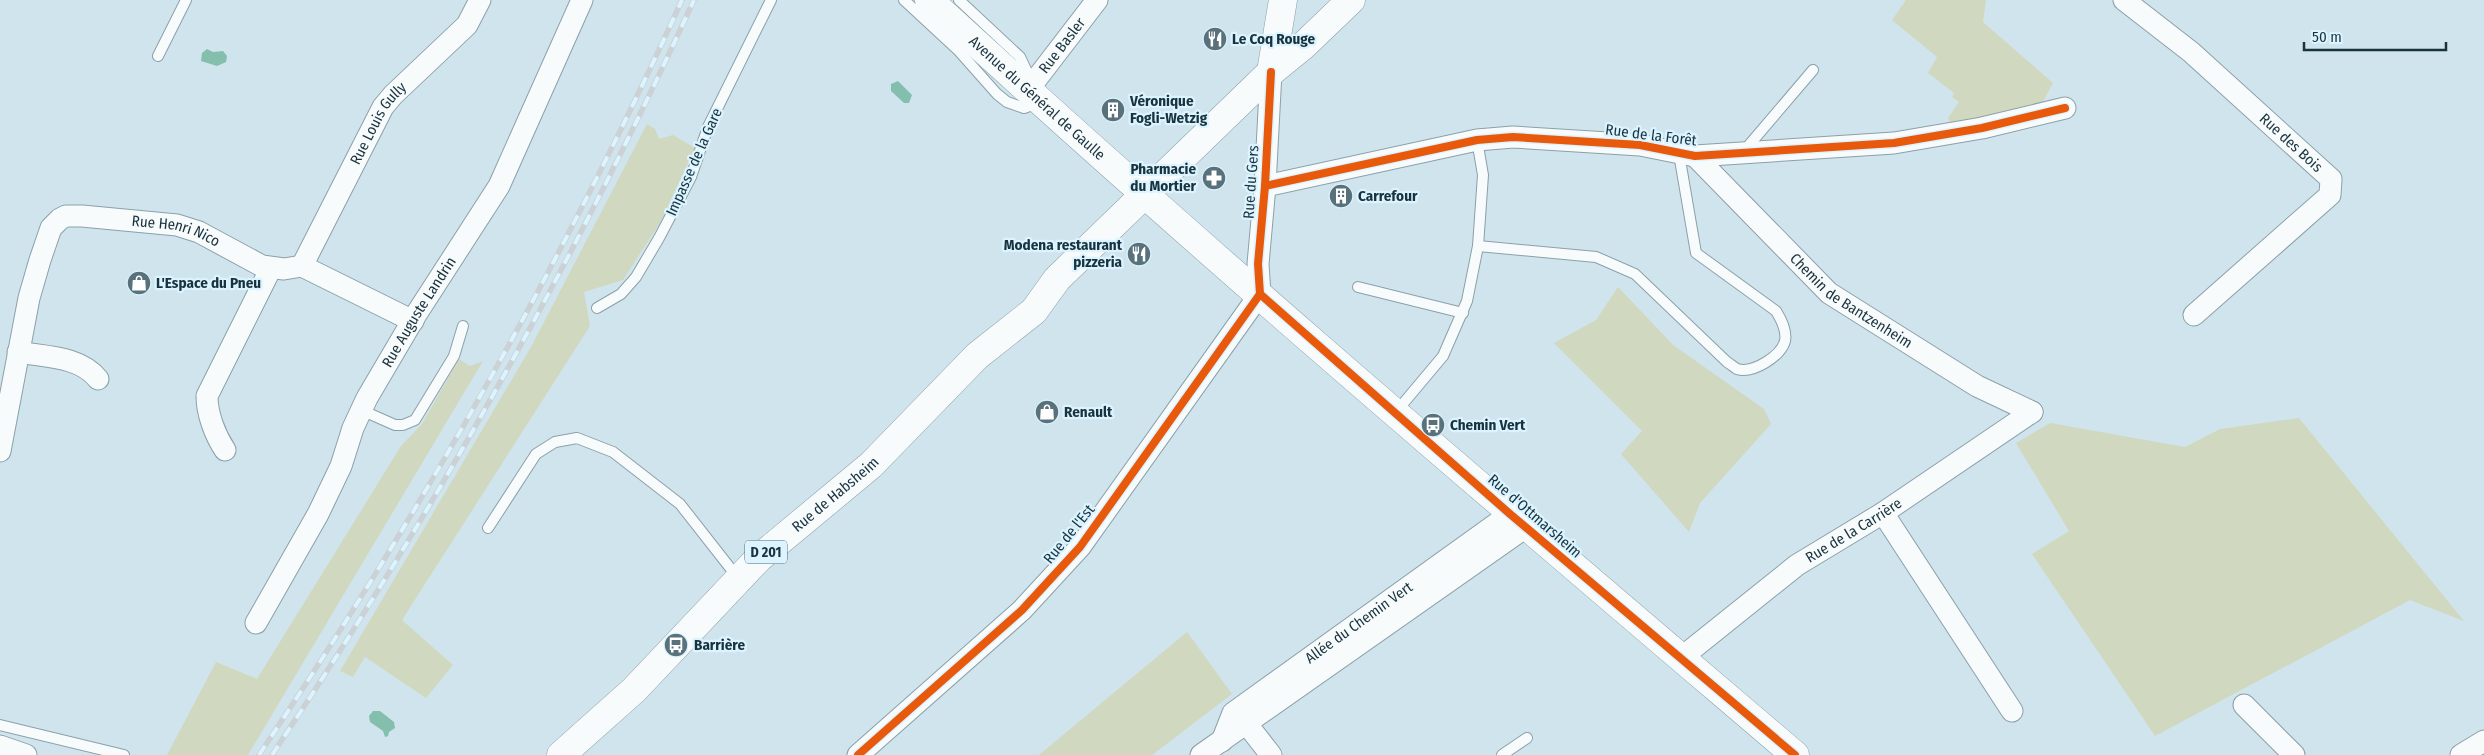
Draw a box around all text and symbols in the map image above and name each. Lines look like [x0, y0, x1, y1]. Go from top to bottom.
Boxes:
street label: Rue Basler [1035, 14, 1090, 77]
scale bar [2304, 20, 2446, 52]
restaurant icon: Le Coq Rouge [1202, 26, 1228, 52]
text: 50 m [2312, 28, 2342, 46]
place label: Le Coq Rouge [1232, 30, 1315, 48]
street label: Avenue du Général de Gaulle [965, 32, 1109, 164]
street label: Rue Louis Gully [346, 78, 410, 168]
place label: Véronique Fogli-Wetzig [1129, 92, 1208, 127]
building icon: Véronique Fogli-Wetzig [1100, 97, 1126, 123]
street label: Impasse de la Gare [662, 105, 726, 219]
street label: Rue des Bois [2256, 110, 2326, 176]
street label: Rue de la Forêt [1604, 120, 1698, 150]
street label: Rue du Gers [1239, 145, 1263, 219]
place label: Pharmacie du Mortier [1130, 160, 1197, 195]
pharmacy icon: Pharmacie du Mortier [1201, 165, 1227, 191]
building icon: Carrefour [1328, 183, 1354, 209]
place label: Carrefour [1358, 187, 1418, 205]
street label: Rue Henri Nico [131, 212, 223, 251]
place label: Modena restaurant pizzeria [1004, 236, 1123, 271]
restaurant icon: Modena restaurant pizzeria [1126, 241, 1152, 267]
street label: Chemin de Bantzenheim [1786, 250, 1916, 352]
street label: Rue Auguste Landrin [378, 254, 460, 370]
shop icon: L'Espace du Pneu [126, 270, 152, 296]
place label: L'Espace du Pneu [156, 274, 261, 292]
shop icon: Renault [1034, 399, 1060, 425]
place label: Renault [1064, 403, 1113, 421]
bus stop icon: Chemin Vert [1420, 412, 1446, 438]
place label: Chemin Vert [1450, 416, 1526, 434]
street label: Rue de Habsheim [788, 453, 883, 536]
street label: Rue d'Ottmarsheim [1484, 470, 1586, 562]
street label: Rue de la Carrière [1802, 494, 1905, 567]
street label: Rue de l'Est [1040, 501, 1098, 567]
road number: D 201 [745, 540, 787, 564]
street label: Allée du Chemin Vert [1302, 578, 1416, 667]
bus stop icon: Barrière [663, 632, 689, 658]
place label: Barrière [694, 636, 745, 654]

